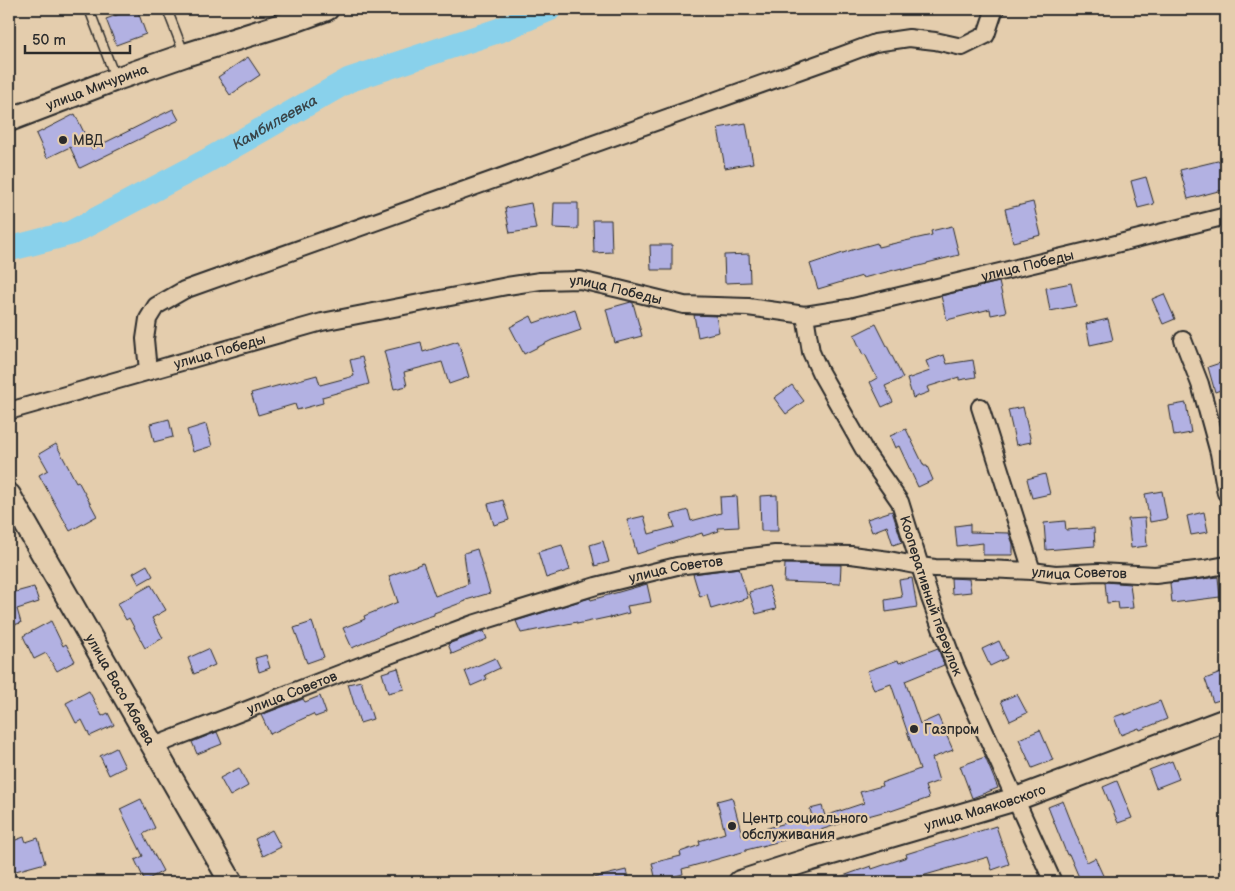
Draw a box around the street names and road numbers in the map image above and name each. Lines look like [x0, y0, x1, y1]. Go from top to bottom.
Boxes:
street label: улица Мичурина [43, 60, 151, 114]
street label: улица Победы [980, 246, 1076, 285]
street label: улица Победы [569, 271, 664, 308]
street label: улица Победы [172, 330, 267, 372]
street label: Кооперативный переулок [896, 514, 967, 679]
street label: улица Советов [627, 552, 724, 586]
street label: улица Советов [1031, 563, 1128, 583]
street label: улица Васо Абаева [82, 631, 159, 749]
street label: улица Советов [244, 667, 340, 718]
street label: улица Маяковского [922, 780, 1048, 834]

